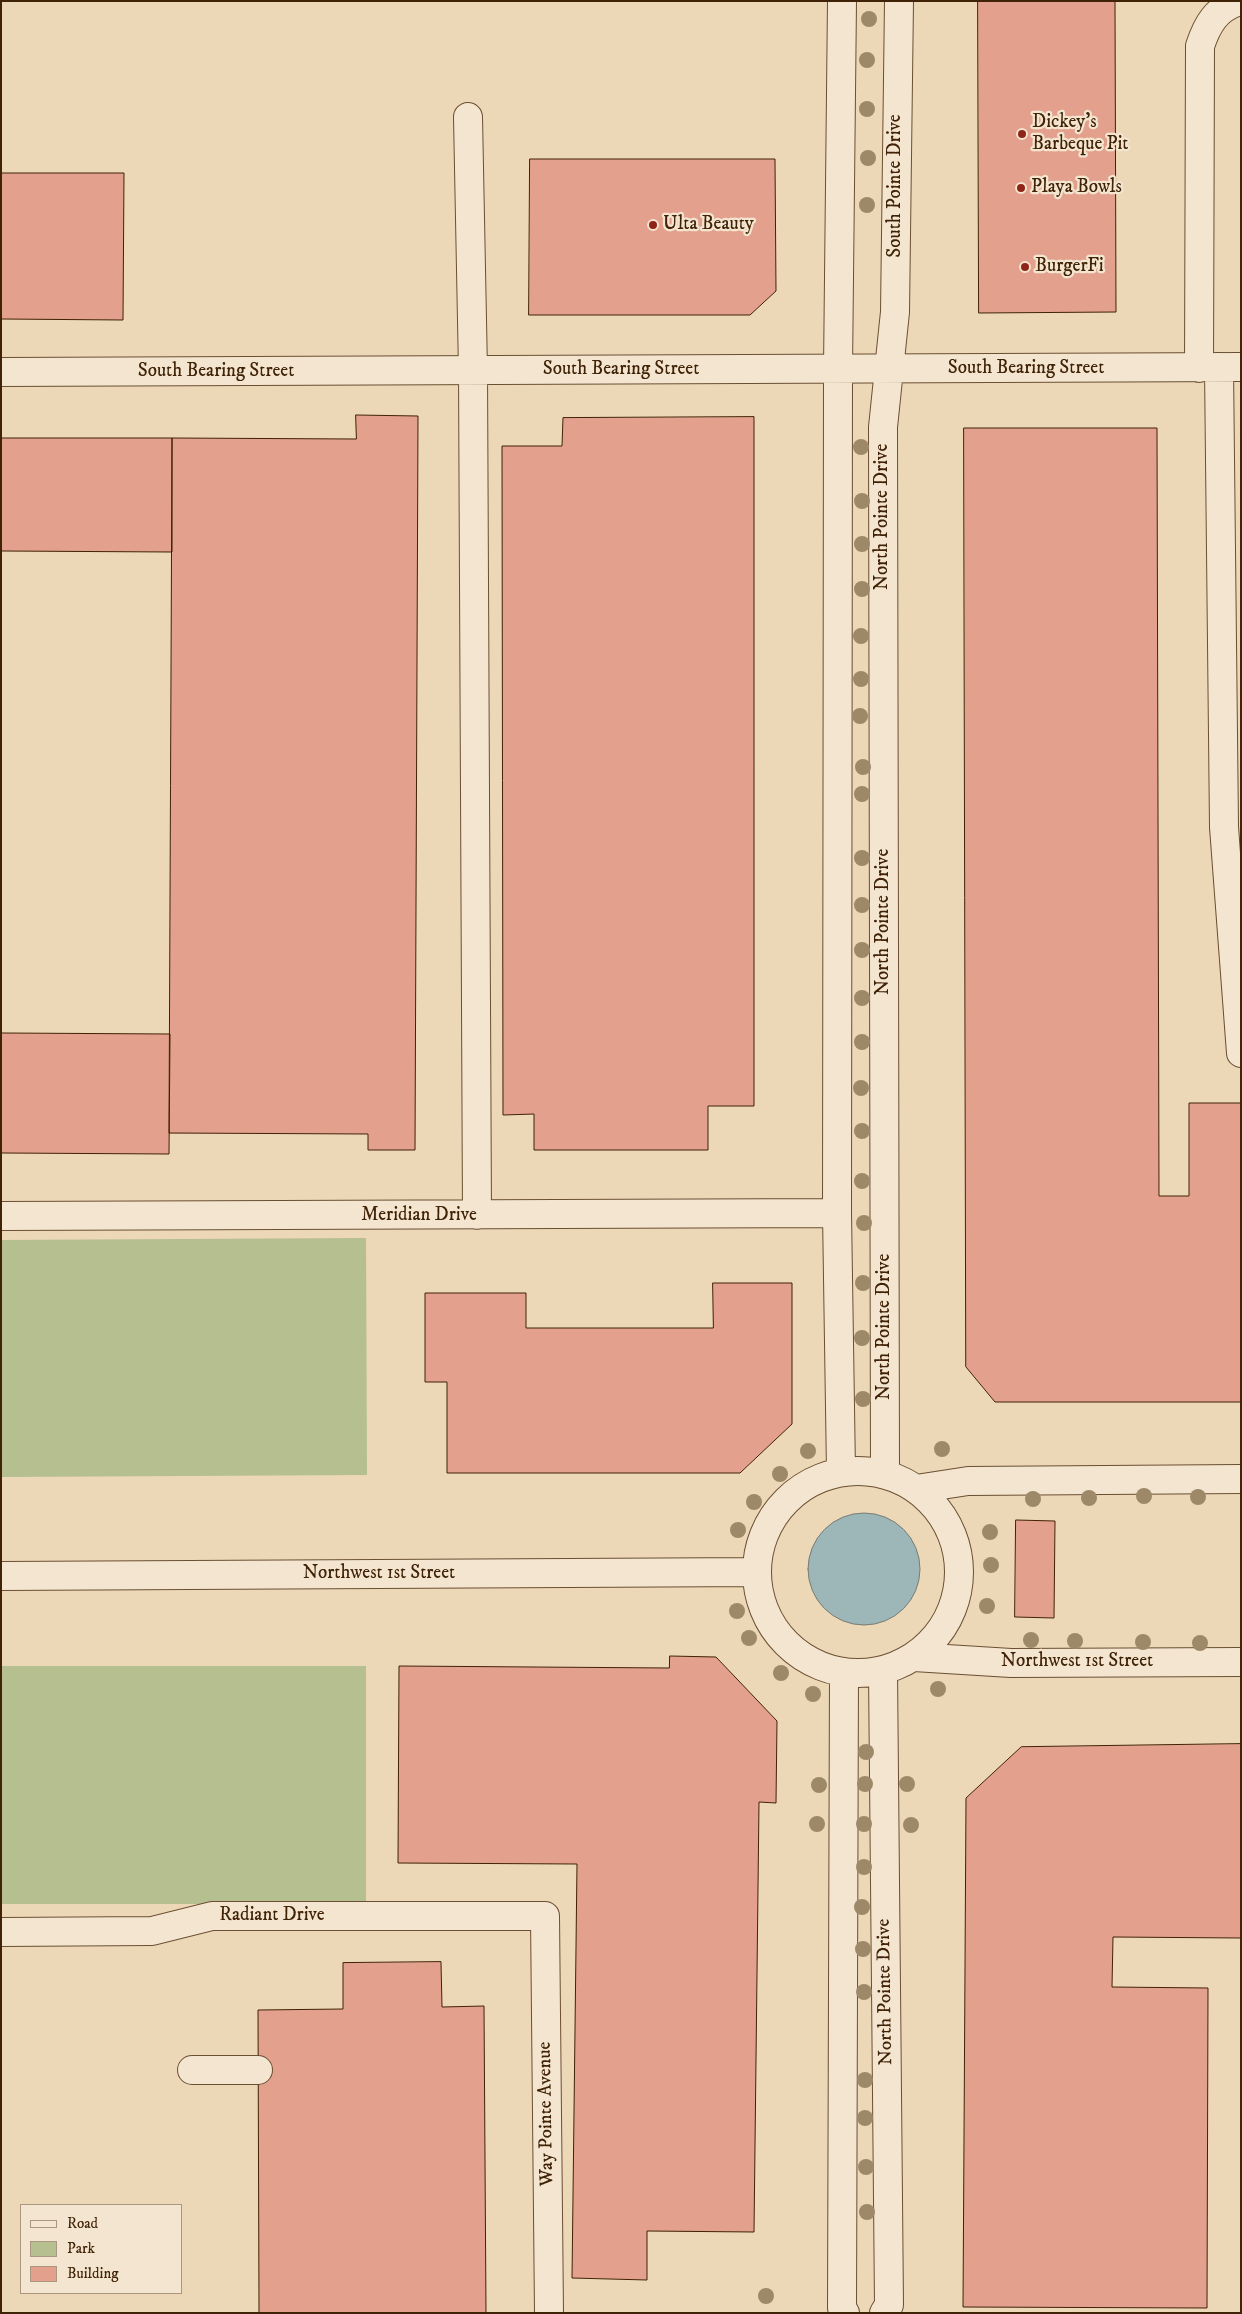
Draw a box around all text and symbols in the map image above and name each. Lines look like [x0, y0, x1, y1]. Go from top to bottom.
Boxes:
place label: Dickey's Barbeque Pit [1032, 112, 1128, 156]
street label: South Pointe Drive [885, 114, 907, 258]
marker: Dickey's Barbeque Pit [1016, 128, 1028, 140]
place label: Playa Bowls [1031, 177, 1122, 199]
marker: Playa Bowls [1015, 182, 1027, 194]
place label: Ulta Beauty [663, 214, 754, 236]
marker: Ulta Beauty [647, 219, 659, 231]
place label: BurgerFi [1035, 256, 1104, 278]
marker: BurgerFi [1019, 261, 1031, 273]
street label: South Bearing Street [948, 358, 1104, 380]
street label: South Bearing Street [543, 359, 699, 381]
street label: South Bearing Street [138, 361, 294, 383]
street label: North Pointe Drive [872, 444, 894, 590]
street label: North Pointe Drive [873, 849, 895, 995]
street label: Meridian Drive [361, 1205, 477, 1227]
street label: North Pointe Drive [874, 1254, 896, 1400]
street label: Northwest 1st Street [303, 1563, 455, 1585]
street label: Northwest 1st Street [1001, 1651, 1153, 1673]
street label: Radiant Drive [219, 1905, 325, 1927]
street label: North Pointe Drive [873, 1919, 899, 2065]
street label: Way Pointe Avenue [534, 2041, 560, 2187]
legend [20, 2204, 182, 2294]
text: Road [67, 2214, 98, 2233]
text: Park [67, 2239, 95, 2258]
text: Building [67, 2264, 119, 2283]

